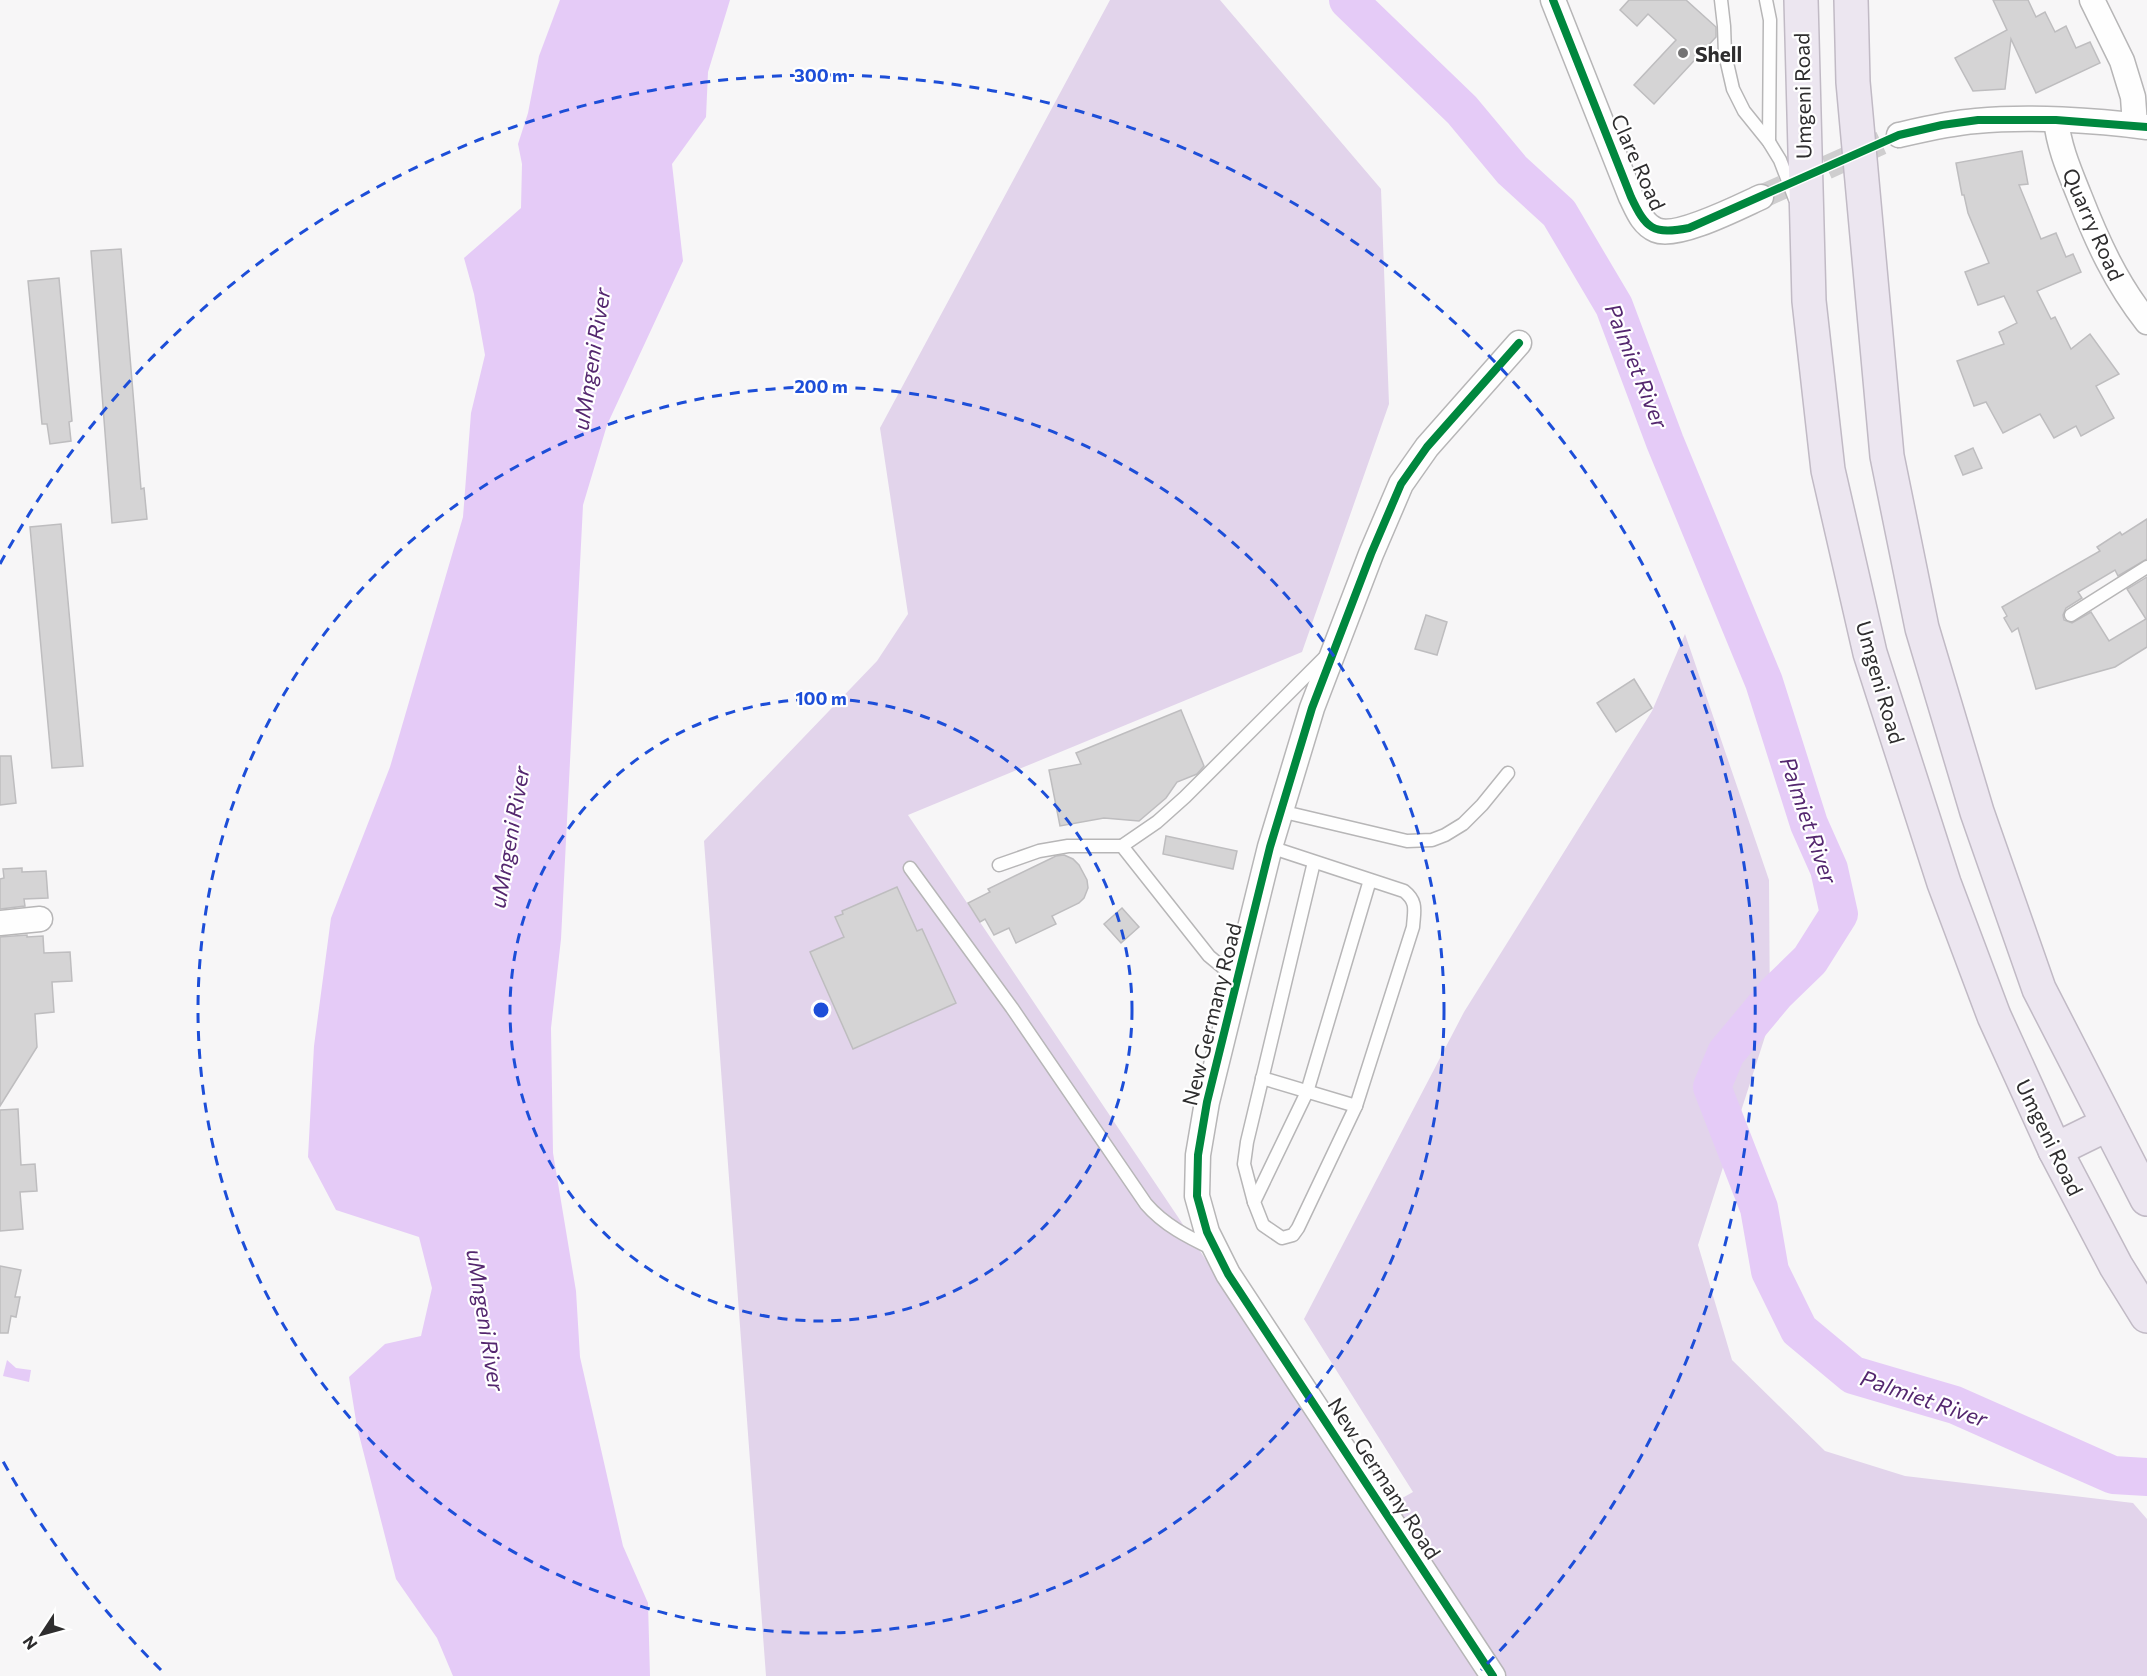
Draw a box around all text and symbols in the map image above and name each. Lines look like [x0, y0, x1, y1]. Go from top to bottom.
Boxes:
street label: Umgeni Road [1788, 33, 1816, 159]
place label: Shell [1695, 41, 1742, 66]
marker: Shell [1676, 46, 1690, 60]
text: 300 m [794, 64, 848, 86]
street label: Clare Road [1607, 110, 1671, 214]
street label: Quarry Road [2058, 164, 2130, 284]
water label: uMngeni River [566, 285, 616, 432]
water label: Palmiet River [1600, 300, 1675, 434]
text: 200 m [794, 375, 848, 397]
street label: Umgeni Road [1852, 618, 1910, 746]
text: 100 m [795, 687, 847, 709]
water label: Palmiet River [1775, 753, 1844, 888]
water label: uMngeni River [483, 763, 535, 910]
street label: New Germany Road [1176, 920, 1246, 1108]
centre of rings [811, 1000, 831, 1020]
street label: Umgeni Road [2011, 1075, 2089, 1199]
water label: uMngeni River [461, 1247, 511, 1394]
water label: Palmiet River [1857, 1364, 1992, 1433]
street label: New Germany Road [1323, 1393, 1447, 1563]
north arrow [12, 1604, 72, 1664]
text: N [18, 1633, 41, 1654]

